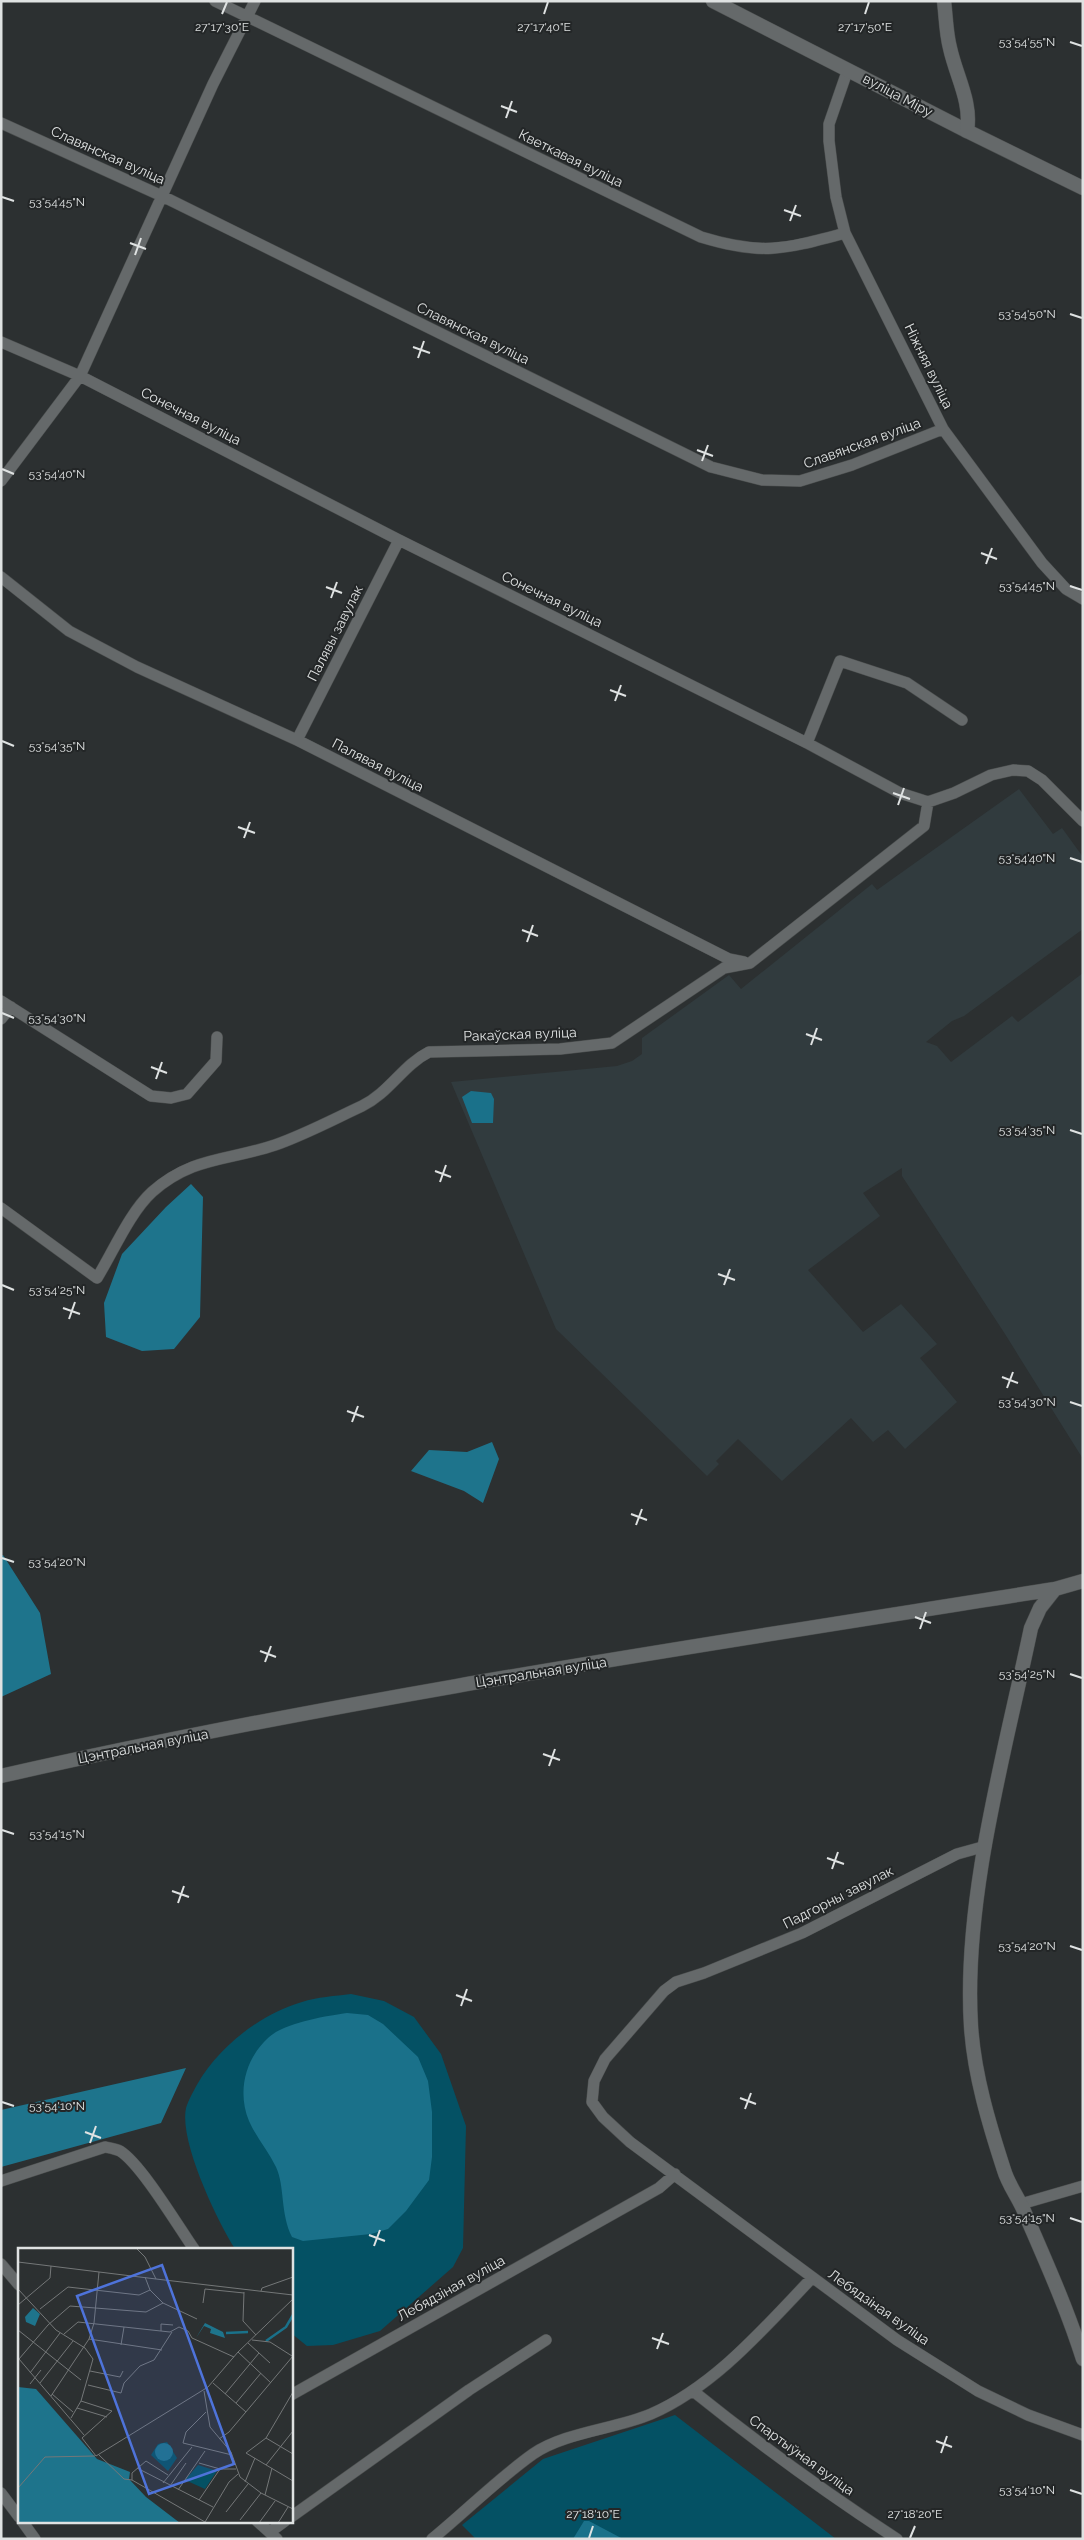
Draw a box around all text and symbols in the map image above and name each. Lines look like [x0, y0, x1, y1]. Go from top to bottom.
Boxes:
text: 27°17'30"E [195, 20, 249, 34]
text: 27°17'40"E [517, 20, 571, 34]
text: 27°17'50"E [838, 20, 892, 34]
text: 53°54'55"N [999, 35, 1055, 49]
street label: вуліца Міру [860, 70, 936, 120]
street label: Славянская вуліца [48, 123, 168, 187]
street label: Кветкавая вуліца [516, 126, 626, 190]
text: 53°54'45"N [29, 195, 85, 209]
street label: Славянская вуліца [414, 299, 532, 367]
text: 53°54'50"N [998, 307, 1056, 321]
street label: Ніжняя вуліца [902, 321, 956, 411]
street label: Сонечная вуліца [138, 384, 244, 448]
street label: Славянская вуліца [801, 414, 923, 472]
text: 53°54'40"N [29, 467, 85, 481]
street label: Сонечная вуліца [499, 568, 605, 630]
text: 53°54'45"N [999, 579, 1055, 593]
street label: Палявы завулак [304, 582, 366, 684]
street label: Палявая вуліца [330, 735, 426, 795]
text: 53°54'35"N [29, 739, 85, 753]
text: 53°54'40"N [999, 851, 1055, 865]
text: 53°54'30"N [28, 1011, 86, 1025]
street label: Ракаўская вуліца [463, 1024, 577, 1044]
text: 53°54'35"N [999, 1123, 1055, 1137]
text: 53°54'25"N [29, 1283, 85, 1297]
text: 53°54'30"N [998, 1395, 1056, 1409]
text: 53°54'20"N [28, 1555, 86, 1569]
street label: Цэнтральная вуліца [474, 1654, 608, 1690]
text: 53°54'25"N [999, 1667, 1055, 1681]
street label: Цэнтральная вуліца [76, 1726, 210, 1766]
text: 53°54'15"N [29, 1827, 85, 1841]
street label: Падгорны завулак [780, 1862, 896, 1932]
text: 53°54'20"N [998, 1939, 1056, 1953]
text: 53°54'10"N [29, 2099, 85, 2113]
text: 53°54'15"N [999, 2211, 1055, 2225]
inset map [18, 2248, 292, 2522]
street label: Лебядзіная вуліца [395, 2252, 507, 2324]
street label: Лебядзіная вуліца [825, 2266, 933, 2348]
street label: Спартыўная вуліца [746, 2411, 858, 2499]
text: 53°54'10"N [999, 2483, 1055, 2497]
text: 27°18'10"E [566, 2507, 620, 2521]
text: 27°18'20"E [888, 2507, 942, 2521]

